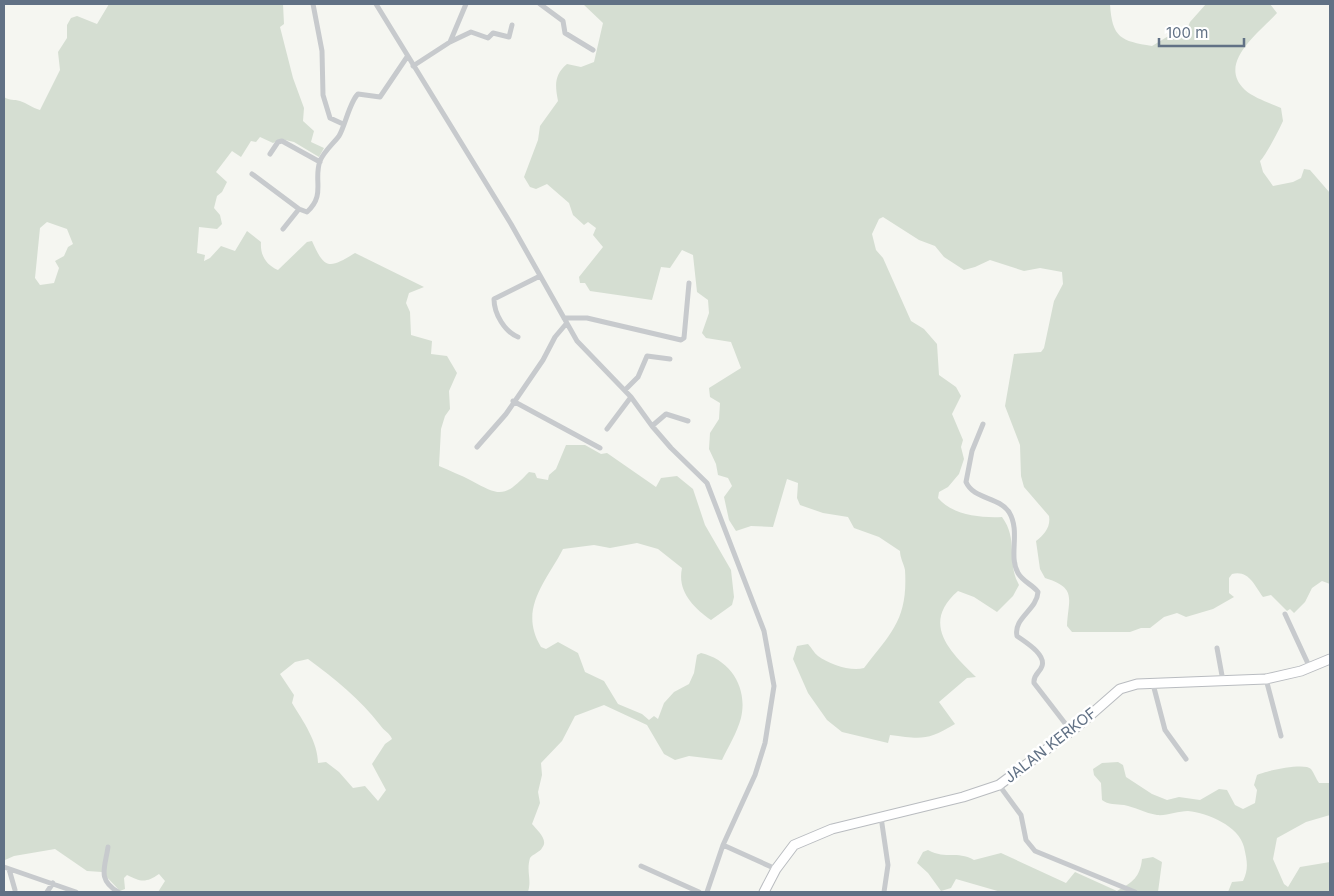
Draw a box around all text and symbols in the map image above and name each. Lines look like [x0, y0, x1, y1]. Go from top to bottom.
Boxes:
scale bar [1159, 15, 1244, 47]
text: 100 m [1166, 23, 1208, 42]
street label: JALAN KERKOF [1000, 703, 1100, 787]

